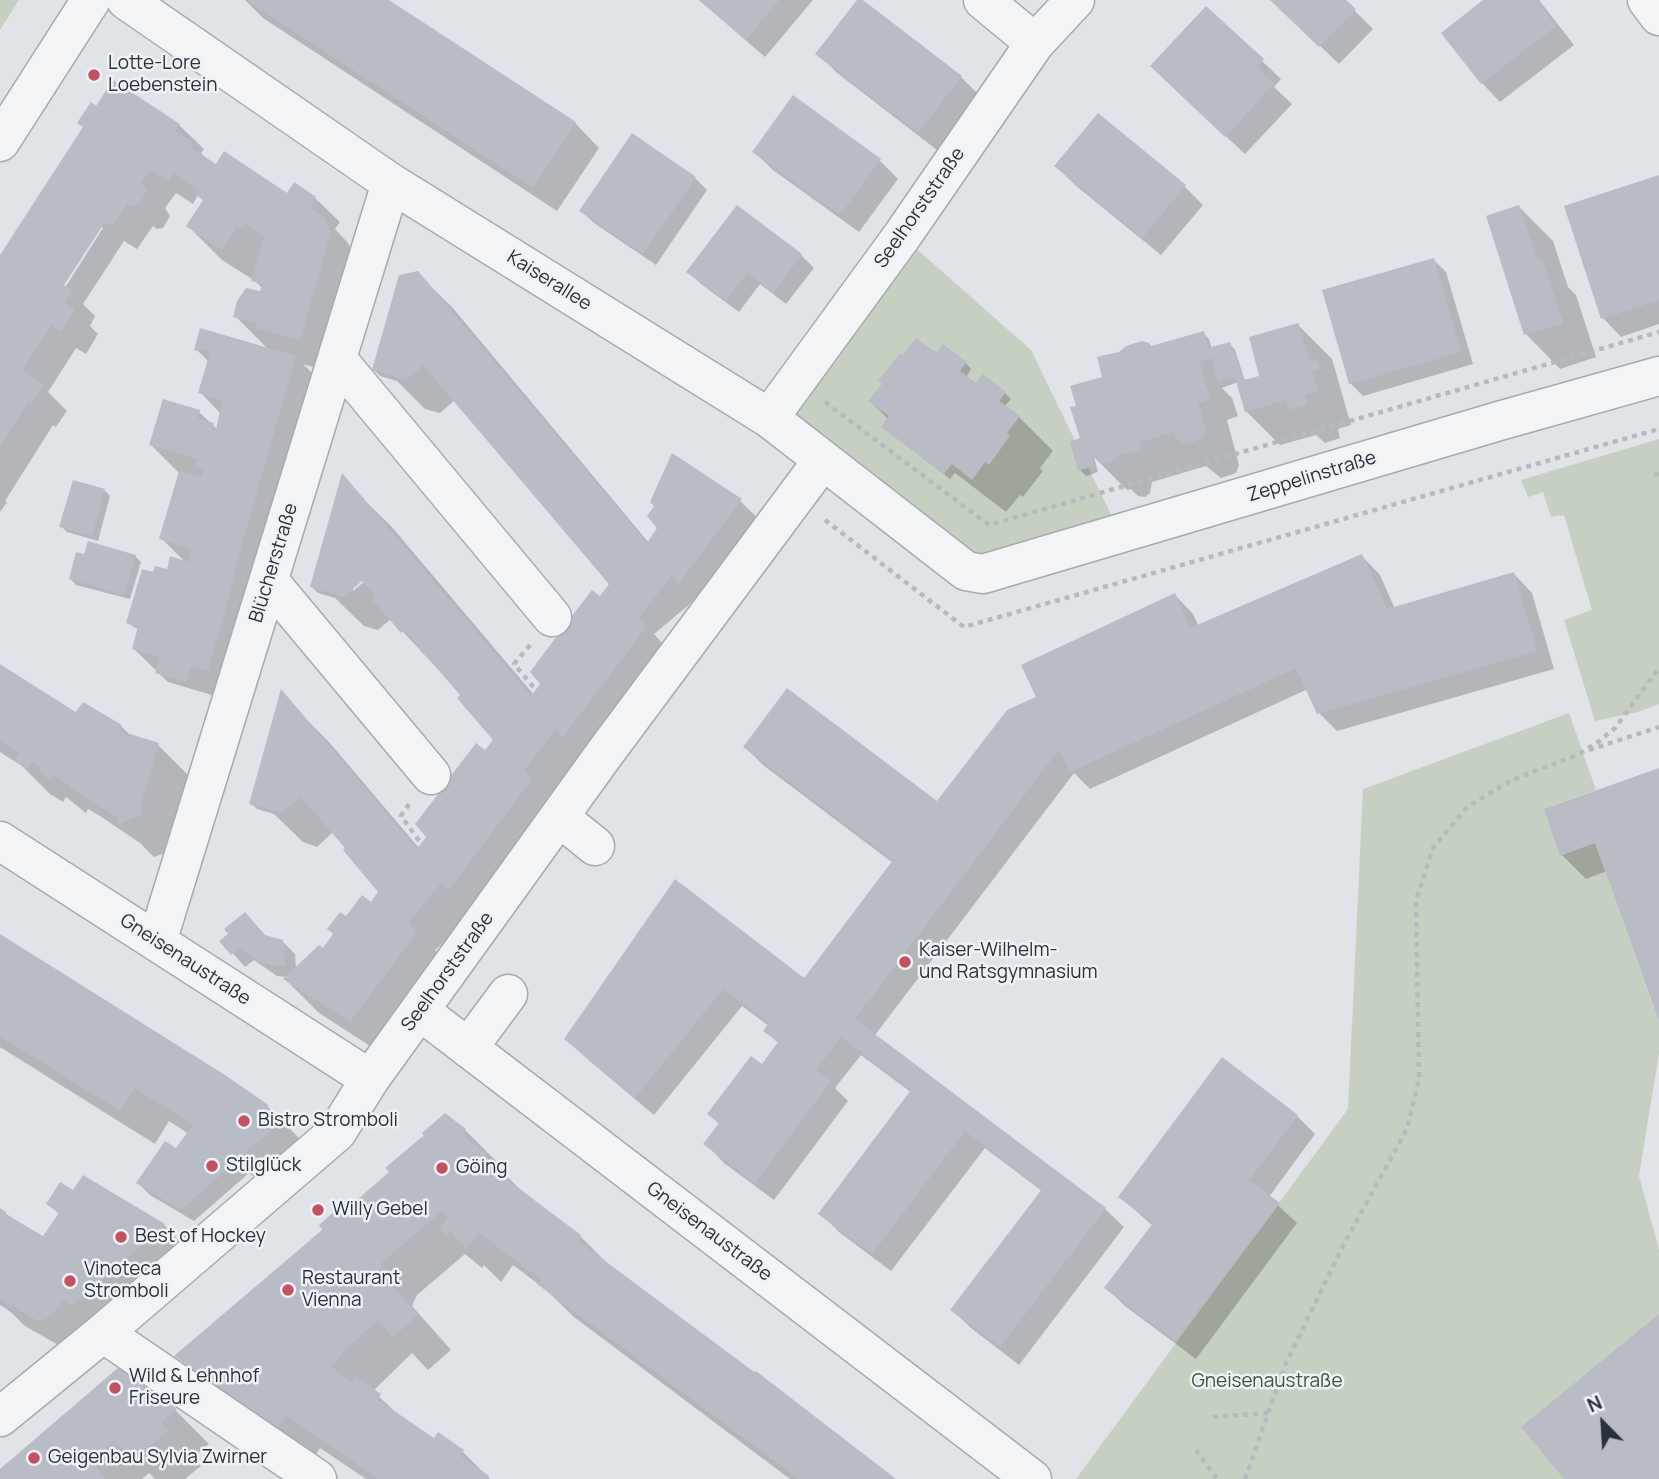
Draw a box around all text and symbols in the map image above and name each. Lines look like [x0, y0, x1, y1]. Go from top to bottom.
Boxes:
place label: Lotte-Lore Loebenstein [108, 53, 217, 97]
marker: Lotte-Lore Loebenstein [86, 67, 102, 83]
street label: Seelhorststraße [870, 143, 970, 273]
street label: Kaiserallee [502, 246, 596, 316]
street label: Zeppelinstraße [1245, 447, 1379, 507]
street label: Blücherstraße [245, 500, 303, 626]
street label: Seelhorststraße [397, 908, 499, 1036]
street label: Gneisenaustraße [115, 909, 255, 1011]
place label: Kaiser-Wilhelm- und Ratsgymnasium [919, 940, 1098, 984]
marker: Kaiser-Wilhelm- und Ratsgymnasium [897, 954, 913, 970]
place label: Bistro Stromboli [258, 1110, 398, 1132]
marker: Bistro Stromboli [236, 1113, 252, 1129]
place label: Stilglück [226, 1155, 301, 1177]
place label: Göing [456, 1157, 508, 1179]
marker: Stilglück [204, 1158, 220, 1174]
marker: Göing [434, 1160, 450, 1176]
street label: Gneisenaustraße [642, 1177, 776, 1287]
place label: Willy Gebel [332, 1199, 428, 1221]
marker: Willy Gebel [310, 1202, 326, 1218]
place label: Best of Hockey [135, 1226, 266, 1248]
marker: Best of Hockey [113, 1229, 129, 1245]
place label: Vinoteca Stromboli [84, 1259, 169, 1303]
place label: Restaurant Vienna [302, 1268, 400, 1312]
marker: Vinoteca Stromboli [62, 1273, 78, 1289]
marker: Restaurant Vienna [280, 1282, 296, 1298]
place label: Wild & Lehnhof Friseure [129, 1366, 259, 1410]
park label: Gneisenaustraße [1191, 1371, 1343, 1393]
marker: Wild & Lehnhof Friseure [107, 1380, 123, 1396]
north arrow [1568, 1388, 1638, 1458]
text: N [1583, 1389, 1606, 1418]
place label: Geigenbau Sylvia Zwirner [48, 1447, 267, 1469]
marker: Geigenbau Sylvia Zwirner [26, 1450, 42, 1466]

